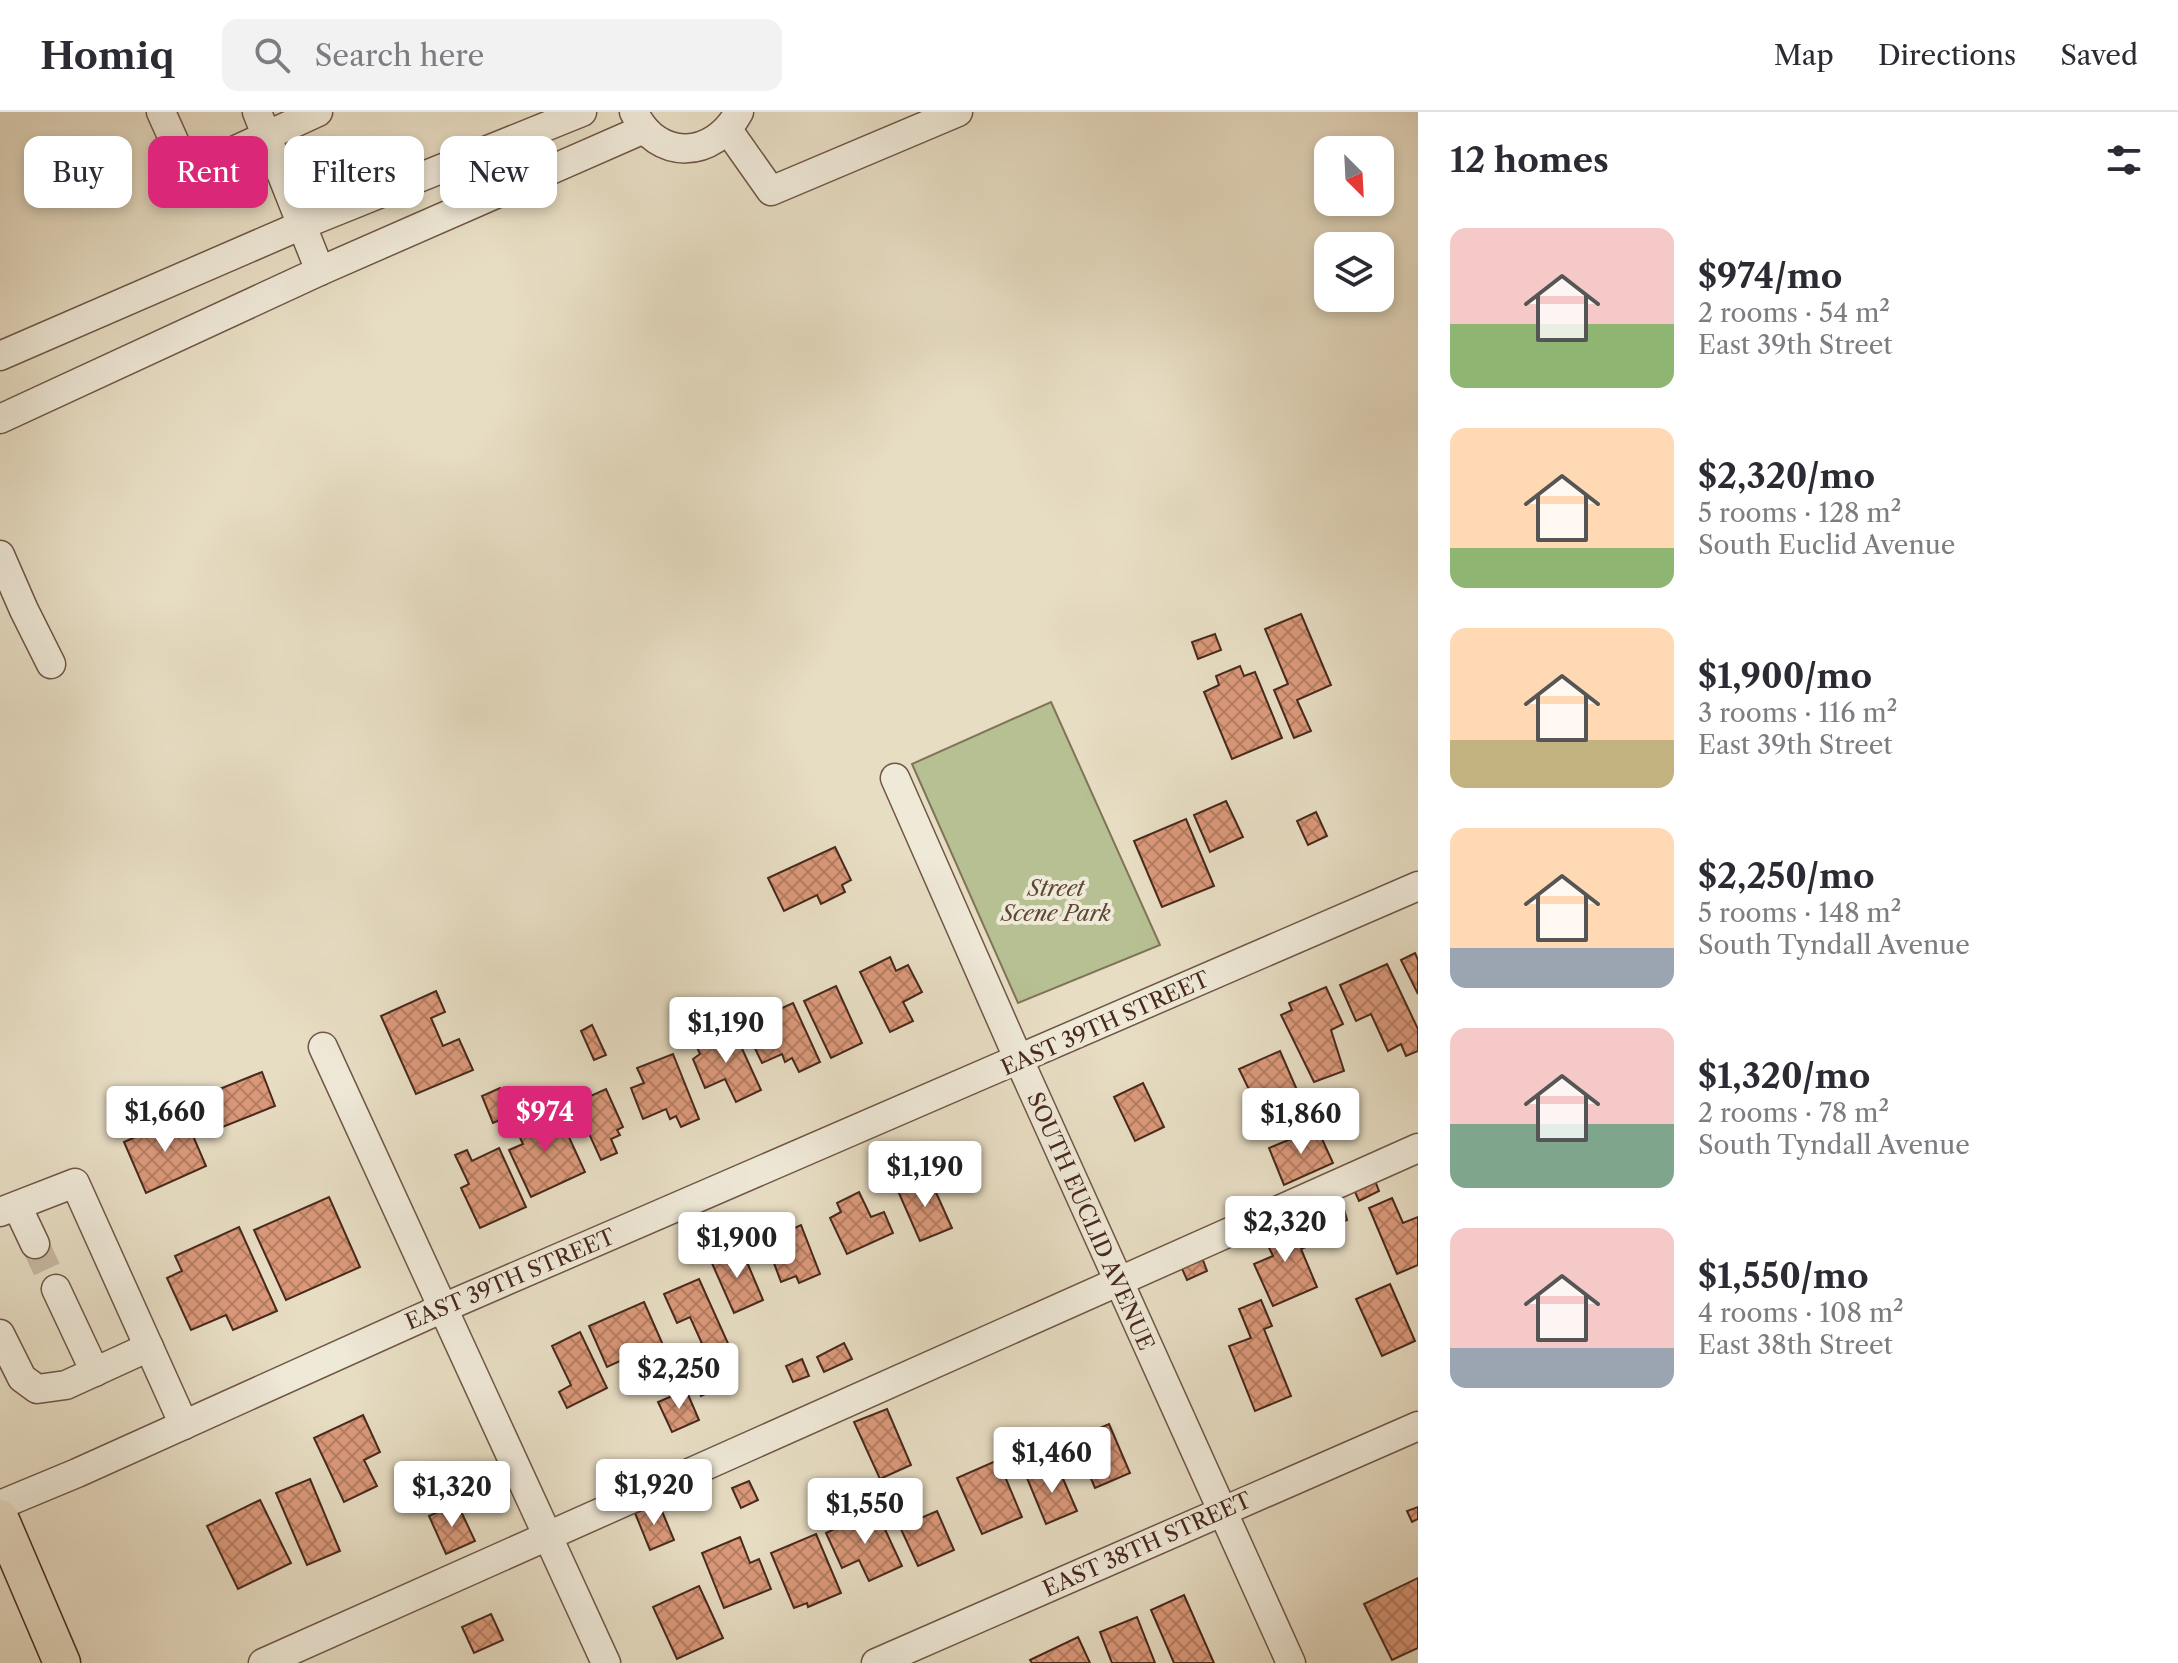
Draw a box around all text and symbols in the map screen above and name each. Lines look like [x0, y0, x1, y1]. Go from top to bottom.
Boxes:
search box [222, 19, 782, 91]
text: Homiq [40, 32, 174, 79]
icon: search [250, 33, 294, 77]
text: Search here [314, 37, 484, 74]
text: Map [1774, 38, 1834, 72]
text: Directions [1878, 38, 2016, 72]
text: Saved [2060, 38, 2138, 72]
chip: Buy [24, 136, 132, 208]
chip: Rent [148, 136, 268, 208]
chip: Filters [284, 136, 424, 208]
chip: New [440, 136, 557, 208]
north arrow [1314, 136, 1394, 216]
map controls [1314, 136, 1394, 312]
icon: filters [2102, 138, 2146, 182]
text: 12 homes [1450, 139, 1609, 181]
button: layers [1314, 232, 1394, 312]
text: $974/mo [1698, 255, 1842, 297]
icon: home [1514, 260, 1610, 356]
text: 2 rooms · 54 m² [1698, 297, 1890, 329]
text: East 39th Street [1698, 329, 1893, 361]
text: $2,320/mo [1698, 455, 1875, 497]
icon: home [1514, 460, 1610, 556]
text: 5 rooms · 128 m² [1698, 497, 1901, 529]
text: South Euclid Avenue [1698, 529, 1955, 561]
text: $1,900/mo [1698, 655, 1872, 697]
icon: home [1514, 660, 1610, 756]
text: 3 rooms · 116 m² [1698, 697, 1897, 729]
text: East 39th Street [1698, 729, 1893, 761]
text: $2,250/mo [1698, 855, 1875, 897]
icon: home [1514, 860, 1610, 956]
park label: Street Scene Park [999, 875, 1111, 927]
text: 5 rooms · 148 m² [1698, 897, 1901, 929]
text: South Tyndall Avenue [1698, 929, 1970, 961]
street label: EAST 39TH STREET [997, 965, 1214, 1082]
pin: $1,190 [661, 997, 791, 1065]
text: $1,190 [687, 1007, 765, 1039]
text: $1,320/mo [1698, 1055, 1870, 1097]
icon: home [1514, 1060, 1610, 1156]
pin: $1,660 [100, 1086, 230, 1154]
pin: $974 [498, 1086, 592, 1154]
street label: SOUTH EUCLID AVENUE [1021, 1088, 1160, 1354]
pin: $1,860 [1236, 1088, 1366, 1156]
text: $1,660 [124, 1096, 206, 1128]
text: $974 [516, 1096, 574, 1128]
text: 2 rooms · 78 m² [1698, 1097, 1889, 1129]
text: $1,860 [1260, 1098, 1342, 1130]
text: South Tyndall Avenue [1698, 1129, 1970, 1161]
pin: $1,190 [860, 1141, 990, 1209]
text: $1,190 [886, 1151, 964, 1183]
pin: $2,320 [1220, 1196, 1350, 1264]
text: $2,320 [1243, 1206, 1327, 1238]
pin: $1,900 [672, 1212, 802, 1280]
text: $1,900 [696, 1222, 778, 1254]
street label: EAST 39TH STREET [401, 1223, 620, 1336]
text: $1,550/mo [1698, 1255, 1869, 1297]
icon: home [1514, 1260, 1610, 1356]
text: 4 rooms · 108 m² [1698, 1297, 1904, 1329]
text: East 38th Street [1698, 1329, 1893, 1361]
pin: $2,250 [614, 1343, 744, 1411]
text: $2,250 [637, 1353, 721, 1385]
pin: $1,460 [987, 1427, 1117, 1495]
text: $1,460 [1012, 1437, 1092, 1469]
pin: $1,920 [589, 1459, 719, 1527]
pin: $1,320 [387, 1461, 517, 1529]
text: $1,920 [614, 1469, 694, 1501]
text: $1,320 [412, 1471, 492, 1503]
pin: $1,550 [800, 1478, 930, 1546]
street label: EAST 38TH STREET [1039, 1486, 1256, 1603]
text: $1,550 [826, 1488, 904, 1520]

